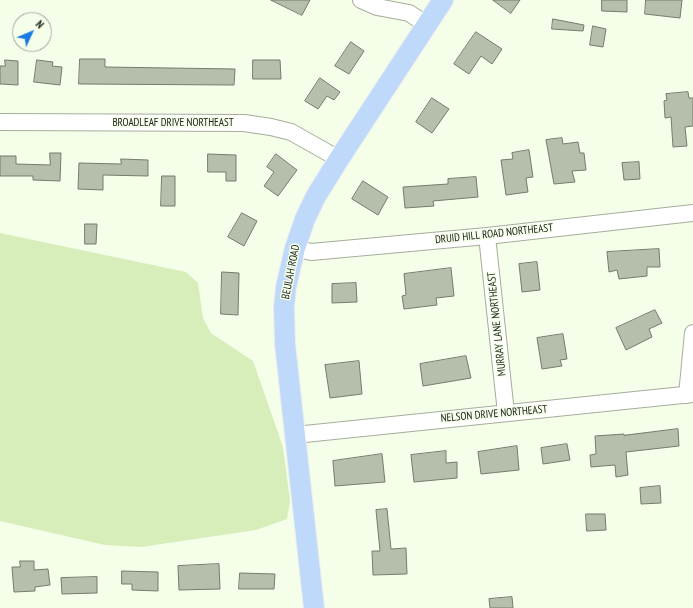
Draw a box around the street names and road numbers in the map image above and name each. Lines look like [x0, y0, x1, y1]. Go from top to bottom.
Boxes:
street label: BROADLEAF DRIVE NORTHEAST [112, 116, 234, 130]
street label: DRUID HILL ROAD NORTHEAST [434, 221, 554, 247]
street label: BEULAH ROAD [279, 244, 303, 300]
street label: MURRAY LANE NORTHEAST [485, 271, 509, 377]
street label: NELSON DRIVE NORTHEAST [440, 403, 548, 425]

